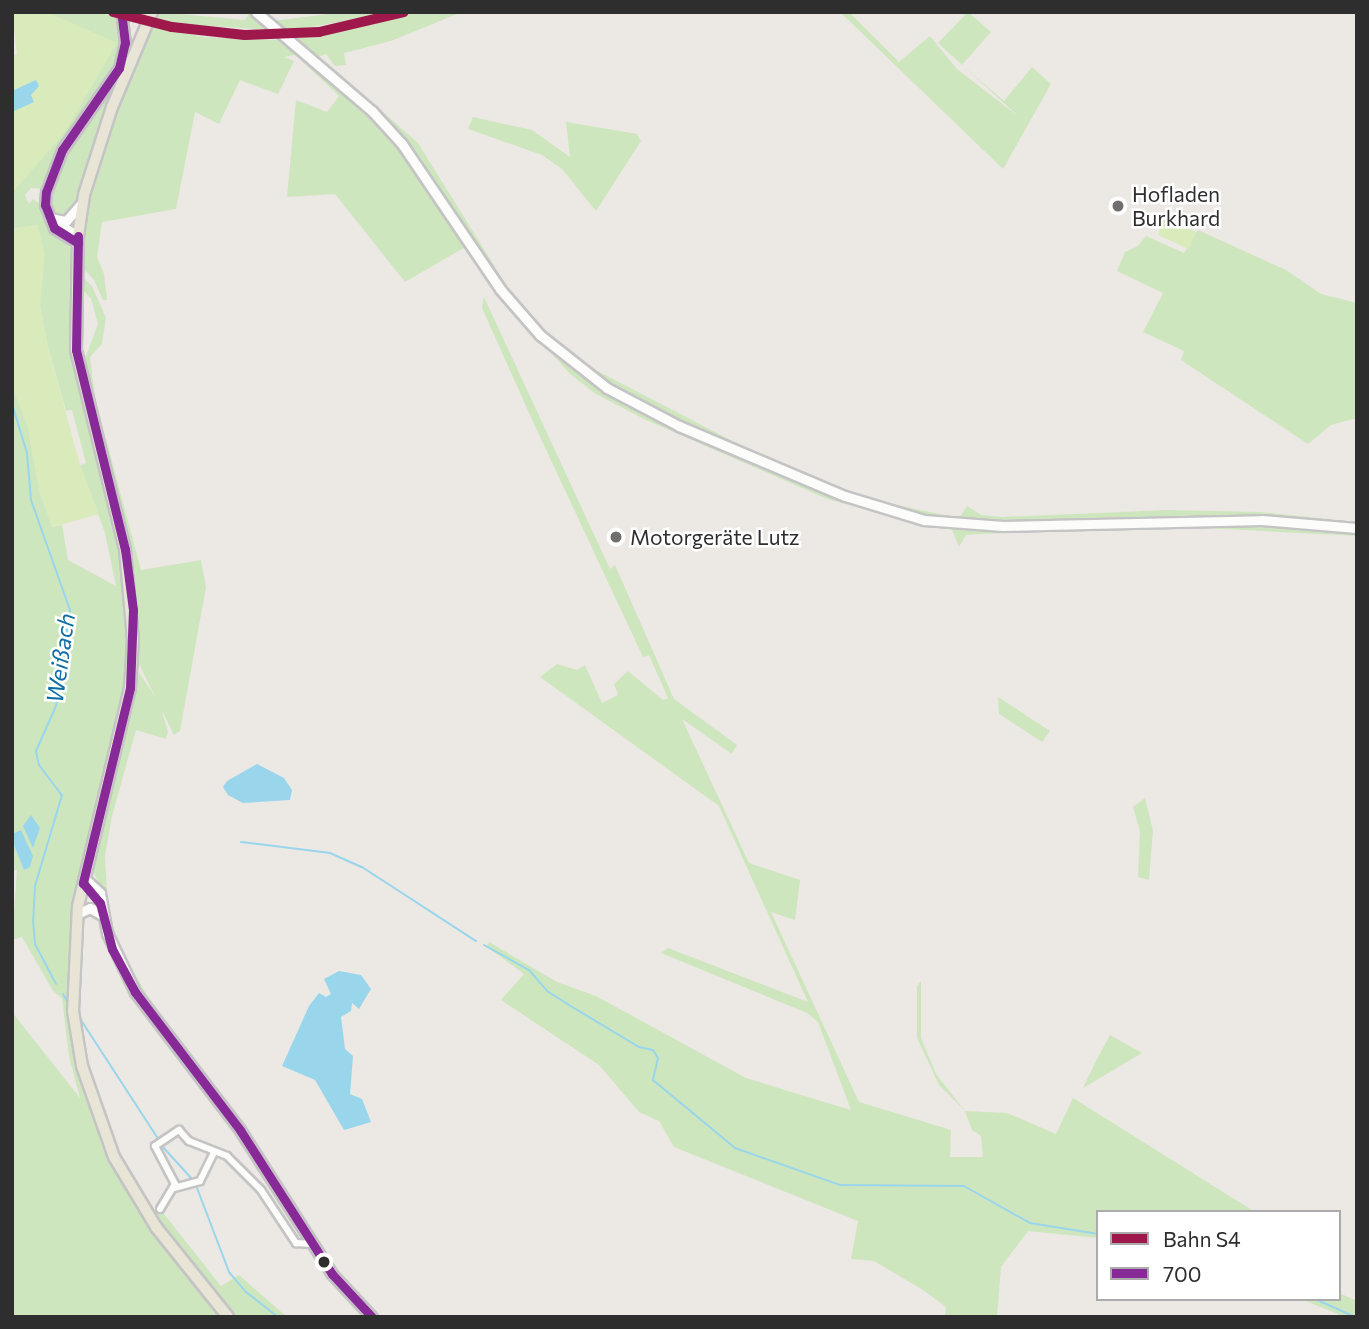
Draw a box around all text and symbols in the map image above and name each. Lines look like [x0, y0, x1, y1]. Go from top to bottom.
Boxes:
place label: Hofladen Burkhard [1132, 181, 1220, 231]
marker: Hofladen Burkhard [1110, 198, 1126, 214]
place label: Motorgeräte Lutz [630, 524, 800, 550]
marker: Motorgeräte Lutz [608, 529, 624, 545]
water label: Weißach [40, 611, 80, 705]
legend [1096, 1210, 1341, 1301]
text: Bahn S4 [1163, 1226, 1241, 1251]
unlabelled marker [317, 1255, 331, 1269]
text: 700 [1163, 1261, 1201, 1286]

